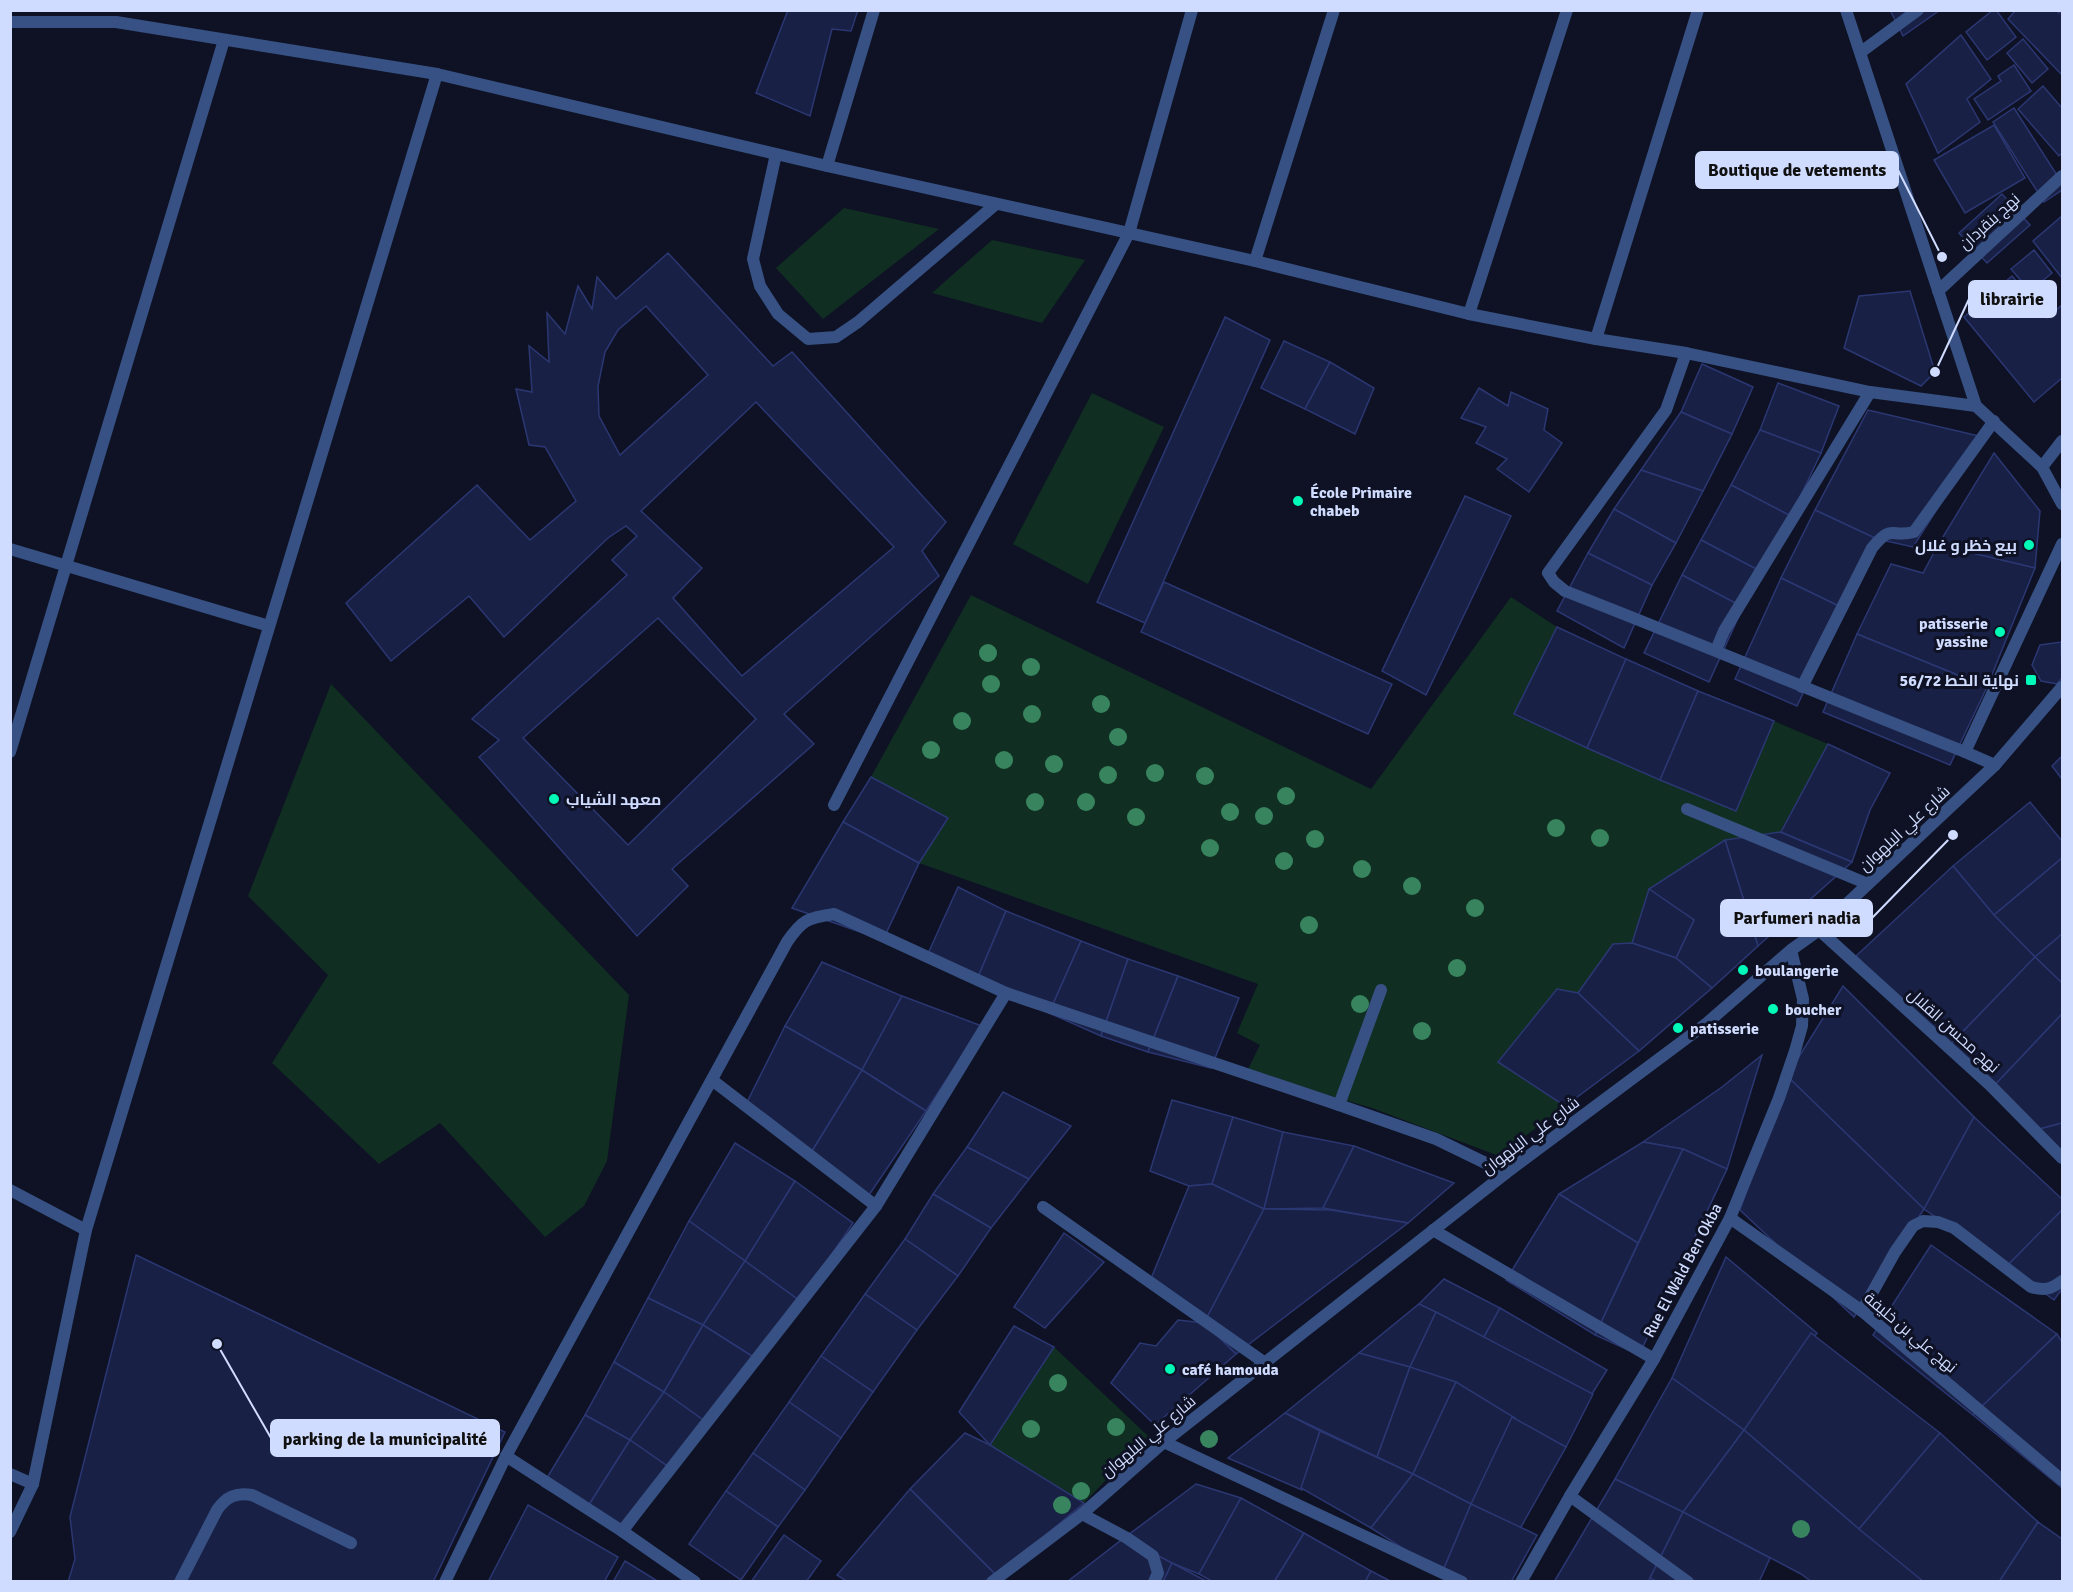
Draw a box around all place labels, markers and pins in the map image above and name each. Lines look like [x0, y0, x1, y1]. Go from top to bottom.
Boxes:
callout: Boutique de vetements [1696, 152, 1898, 188]
callout: librairie [1969, 281, 2056, 317]
place label: École Primaire chabeb [1310, 483, 1412, 521]
marker: École Primaire chabeb [1291, 494, 1305, 508]
place label: بيع خظر و غلال [1915, 536, 2017, 556]
marker: بيع خظر و غلال [2022, 538, 2036, 552]
place label: patisserie yassine [1919, 614, 1988, 652]
marker: patisserie yassine [1993, 625, 2007, 639]
place label: نهاية الخط 56/72 [1900, 671, 2019, 691]
marker: نهاية الخط 56/72 [2024, 673, 2038, 687]
place label: معهد الشياب [566, 790, 661, 810]
marker: معهد الشياب [547, 792, 561, 806]
callout: Parfumeri nadia [1721, 900, 1872, 936]
place label: boulangerie [1755, 961, 1839, 981]
marker: boulangerie [1736, 963, 1750, 977]
place label: boucher [1785, 1000, 1842, 1020]
marker: boucher [1766, 1002, 1780, 1016]
place label: patisserie [1690, 1019, 1759, 1039]
marker: patisserie [1671, 1021, 1685, 1035]
place label: café hamouda [1182, 1360, 1279, 1380]
marker: café hamouda [1163, 1362, 1177, 1376]
callout: parking de la municipalité [271, 1420, 499, 1456]

